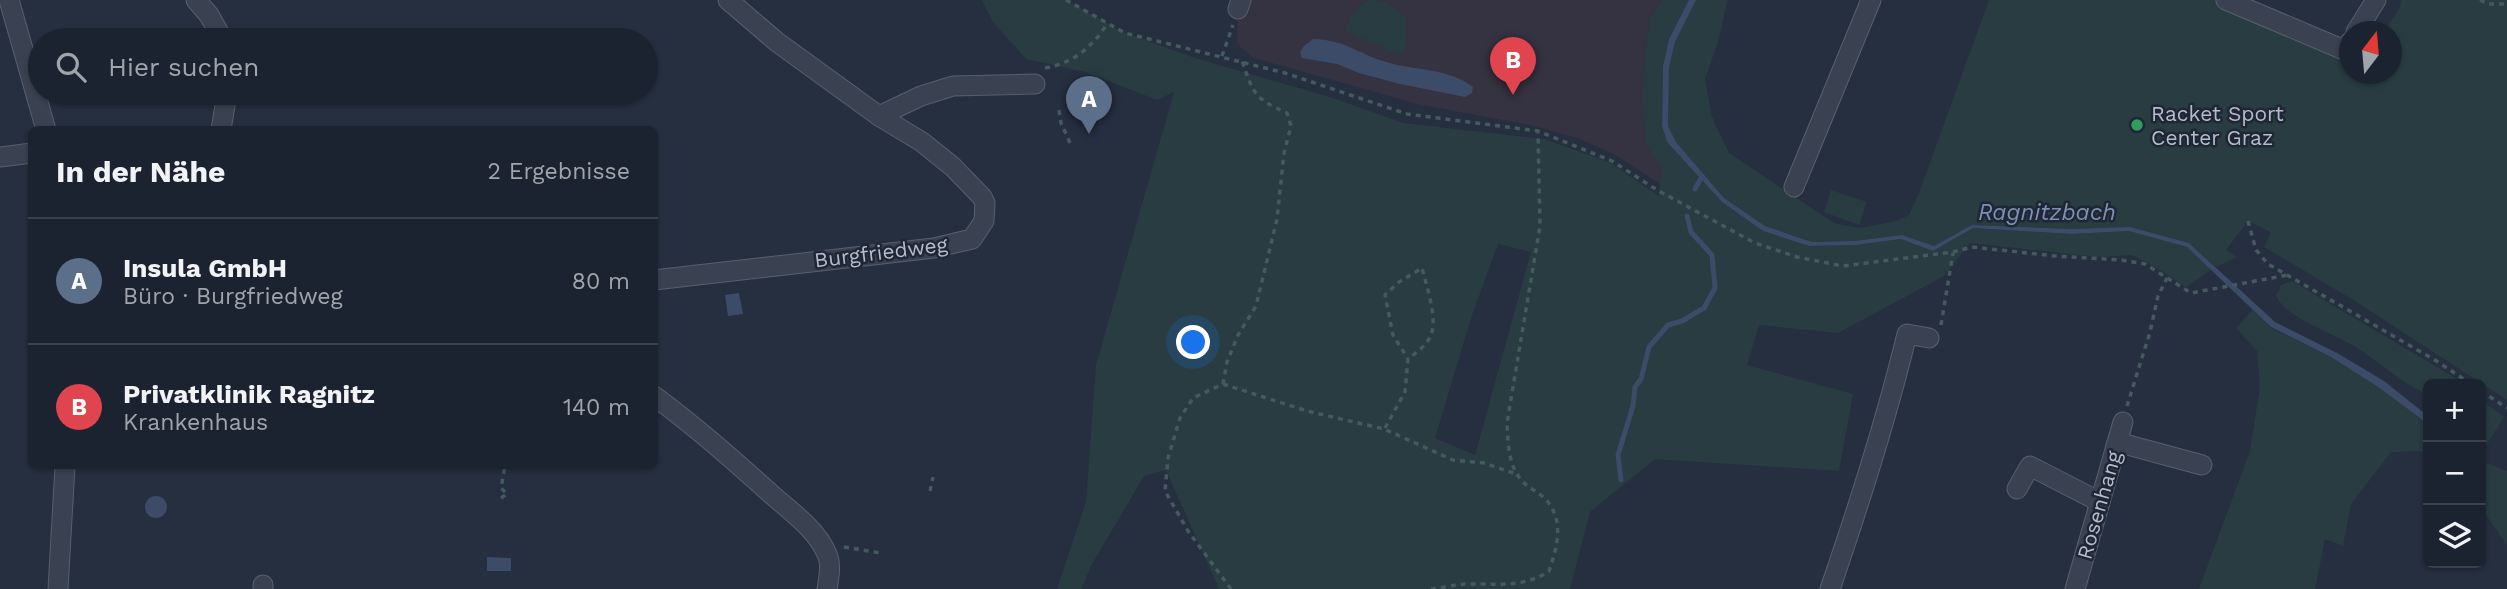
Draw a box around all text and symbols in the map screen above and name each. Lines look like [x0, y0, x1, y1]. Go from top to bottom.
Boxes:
north arrow [2339, 21, 2402, 84]
search box [28, 28, 658, 105]
pin: B [1490, 37, 1536, 95]
icon: search [52, 48, 90, 86]
text: Hier suchen [108, 52, 259, 82]
pin: A [1066, 76, 1112, 134]
place label: Racket Sport Center Graz [2151, 101, 2284, 150]
marker: Racket Sport Center Graz [2129, 117, 2145, 133]
text: In der Nähe [56, 154, 225, 189]
text: 2 Ergebnisse [487, 158, 630, 185]
water label: Ragnitzbach [1978, 199, 2116, 226]
street label: Burgfriedweg [813, 231, 950, 273]
text: Insula GmbH [123, 253, 287, 283]
text: A [71, 268, 87, 295]
text: 80 m [572, 268, 630, 295]
text: Büro · Burgfriedweg [123, 283, 343, 310]
your location [1176, 325, 1210, 359]
text: Privatklinik Ragnitz [123, 379, 375, 409]
map controls [2423, 379, 2486, 568]
button: + [2423, 379, 2486, 442]
text: B [71, 394, 87, 421]
text: 140 m [563, 394, 630, 421]
text: Krankenhaus [123, 409, 268, 436]
button: − [2423, 442, 2486, 505]
street label: Rosenhang [2072, 447, 2127, 562]
button: layers [2423, 505, 2486, 568]

